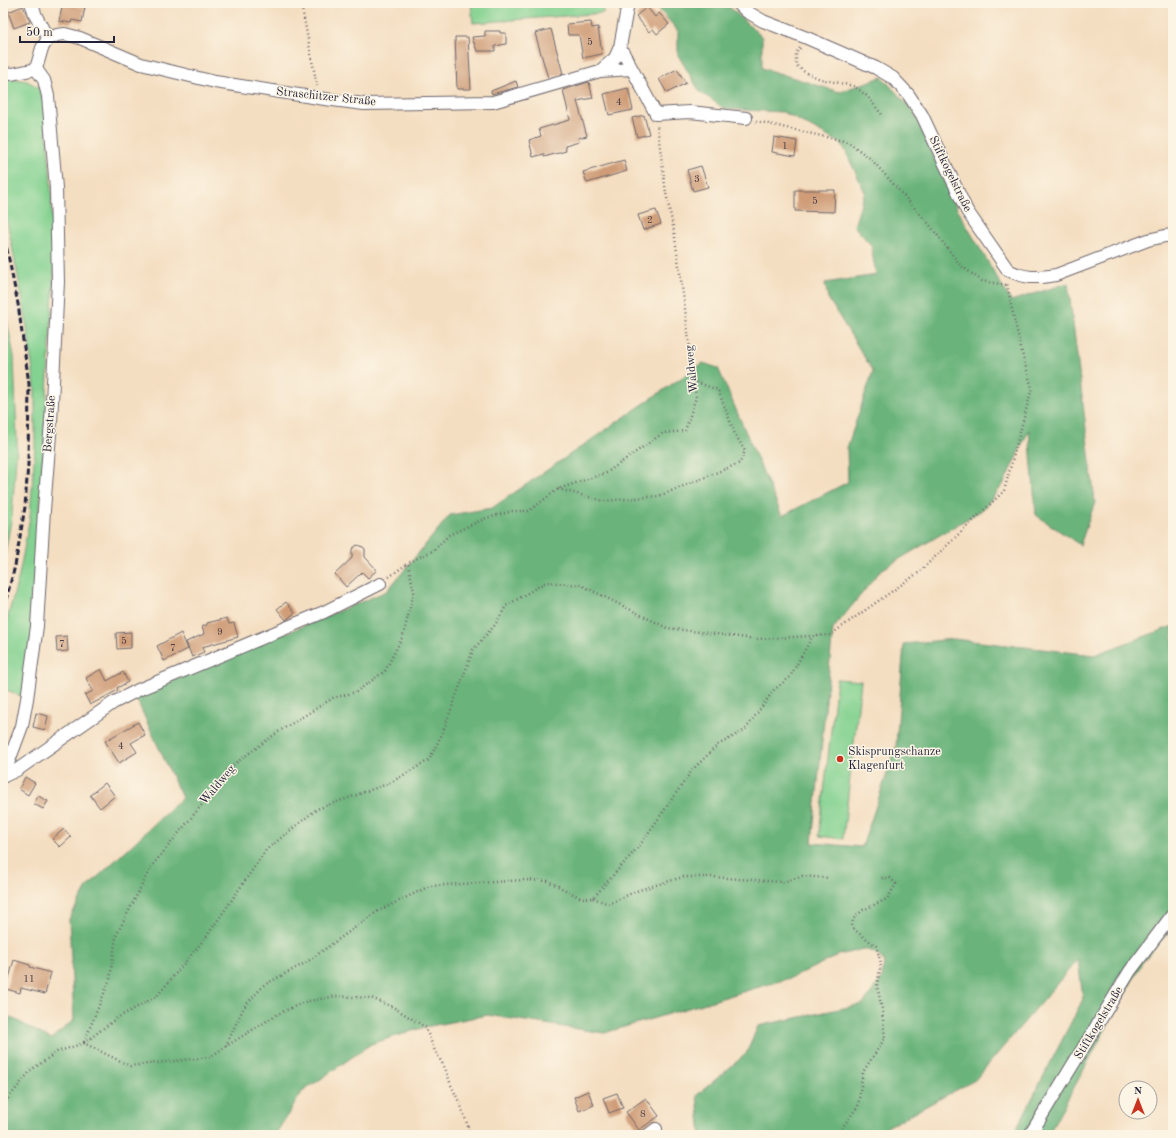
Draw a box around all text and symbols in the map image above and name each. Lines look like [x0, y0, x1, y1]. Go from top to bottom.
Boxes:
scale bar [20, 18, 114, 44]
text: 50 m [26, 26, 53, 39]
house number: 5 [587, 37, 593, 47]
street label: Straschitzer Straße [275, 86, 377, 108]
house number: 4 [616, 97, 622, 107]
street label: Stiftkogelstraße [927, 134, 974, 214]
house number: 1 [782, 141, 788, 151]
house number: 3 [694, 174, 700, 184]
house number: 5 [812, 196, 818, 206]
house number: 2 [647, 215, 653, 225]
street label: Waldweg [683, 344, 700, 394]
street label: Bergstraße [42, 395, 58, 453]
house number: 9 [217, 627, 223, 637]
house number: 5 [121, 636, 127, 646]
house number: 7 [59, 639, 65, 649]
house number: 7 [170, 643, 176, 653]
house number: 4 [118, 741, 124, 751]
place label: Skisprungschanze Klagenfurt [848, 746, 941, 772]
marker: Skisprungschanze Klagenfurt [835, 754, 845, 764]
street label: Waldweg [198, 762, 238, 807]
house number: 11 [23, 974, 35, 984]
street label: Stiftkogelstraße [1073, 984, 1126, 1061]
north arrow [1118, 1080, 1158, 1120]
text: N [1134, 1086, 1143, 1097]
house number: 8 [640, 1109, 646, 1119]

